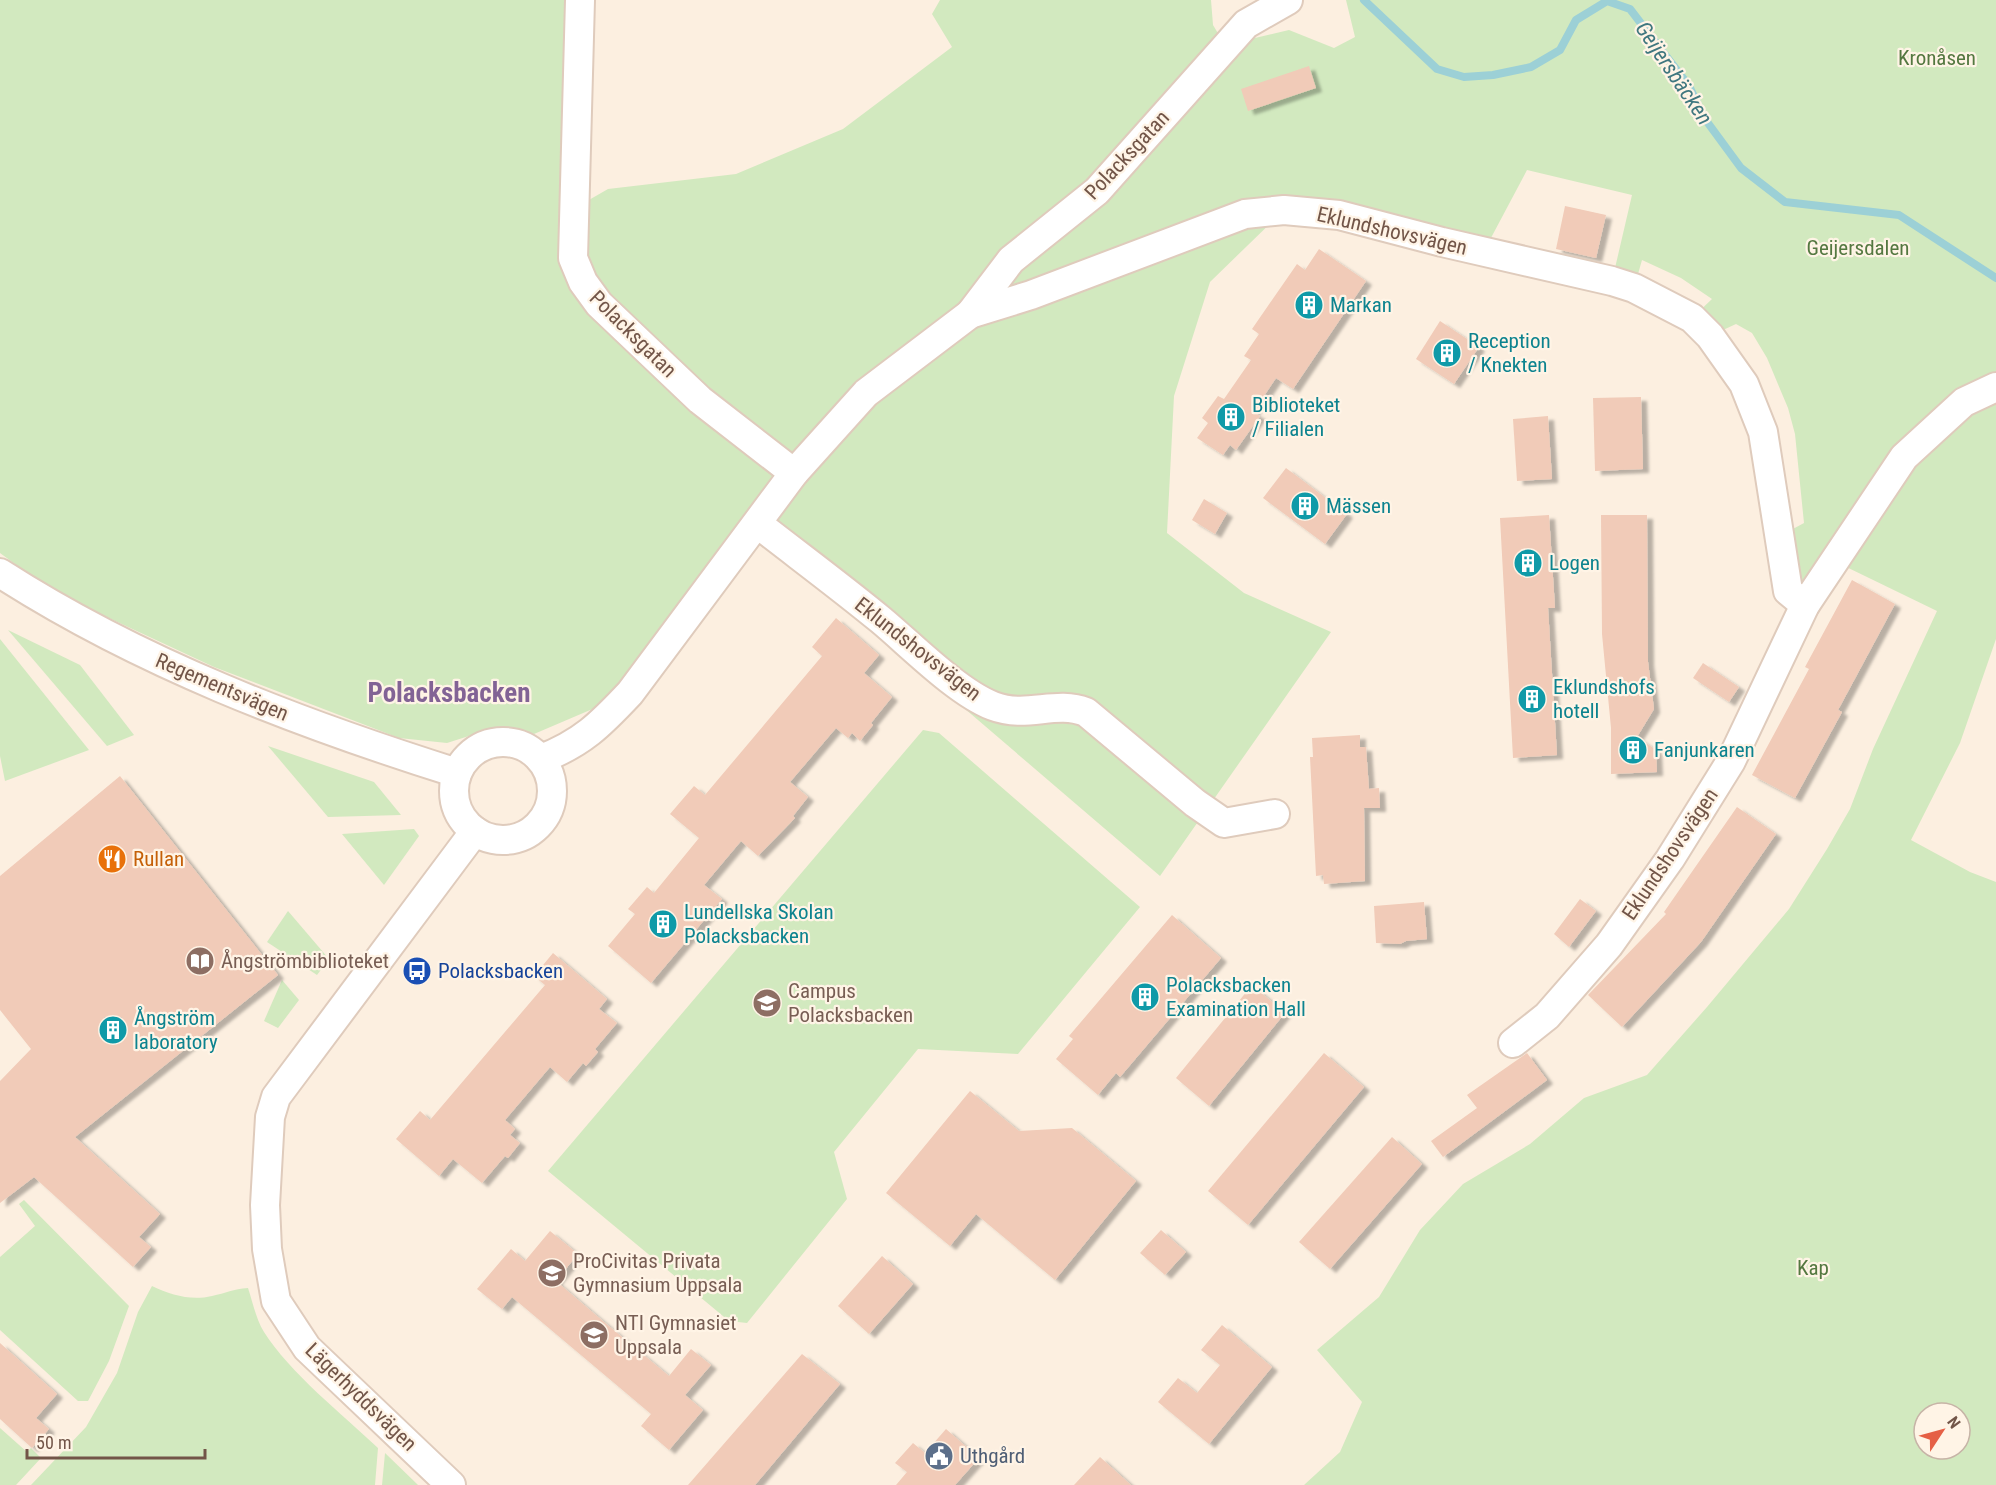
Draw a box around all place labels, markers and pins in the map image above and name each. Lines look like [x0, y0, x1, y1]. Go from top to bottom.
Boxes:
building icon: Markan [1293, 289, 1325, 321]
place label: Markan [1330, 293, 1392, 317]
place label: Reception / Knekten [1468, 329, 1551, 377]
building icon: Reception / Knekten [1431, 337, 1463, 369]
place label: Biblioteket / Filialen [1252, 393, 1340, 441]
building icon: Biblioteket / Filialen [1215, 401, 1247, 433]
building icon: Mässen [1289, 490, 1321, 522]
place label: Mässen [1326, 494, 1391, 518]
building icon: Logen [1512, 547, 1544, 579]
place label: Logen [1549, 551, 1600, 575]
place label: Eklundshofs hotell [1553, 675, 1655, 723]
building icon: Eklundshofs hotell [1516, 683, 1548, 715]
building icon: Fanjunkaren [1617, 734, 1649, 766]
place label: Fanjunkaren [1654, 738, 1755, 762]
restaurant icon: Rullan [96, 843, 128, 875]
place label: Rullan [133, 847, 184, 871]
place label: Lundellska Skolan Polacksbacken [684, 900, 834, 948]
building icon: Lundellska Skolan Polacksbacken [647, 908, 679, 940]
library icon: Ångströmbiblioteket [184, 945, 216, 977]
place label: Ångströmbiblioteket [221, 949, 389, 973]
bus stop icon: Polacksbacken [401, 955, 433, 987]
place label: Polacksbacken [438, 959, 563, 983]
place label: Polacksbacken Examination Hall [1166, 973, 1306, 1021]
place label: Campus Polacksbacken [788, 979, 913, 1027]
building icon: Polacksbacken Examination Hall [1129, 981, 1161, 1013]
school or university icon: Campus Polacksbacken [751, 987, 783, 1019]
place label: Ångström laboratory [134, 1006, 218, 1054]
building icon: Ångström laboratory [97, 1014, 129, 1046]
place label: ProCivitas Privata Gymnasium Uppsala [573, 1249, 742, 1297]
school or university icon: ProCivitas Privata Gymnasium Uppsala [536, 1257, 568, 1289]
place label: NTI Gymnasiet Uppsala [615, 1311, 736, 1359]
school or university icon: NTI Gymnasiet Uppsala [578, 1319, 610, 1351]
public building icon: Uthgård [923, 1440, 955, 1472]
place label: Uthgård [960, 1444, 1025, 1468]

